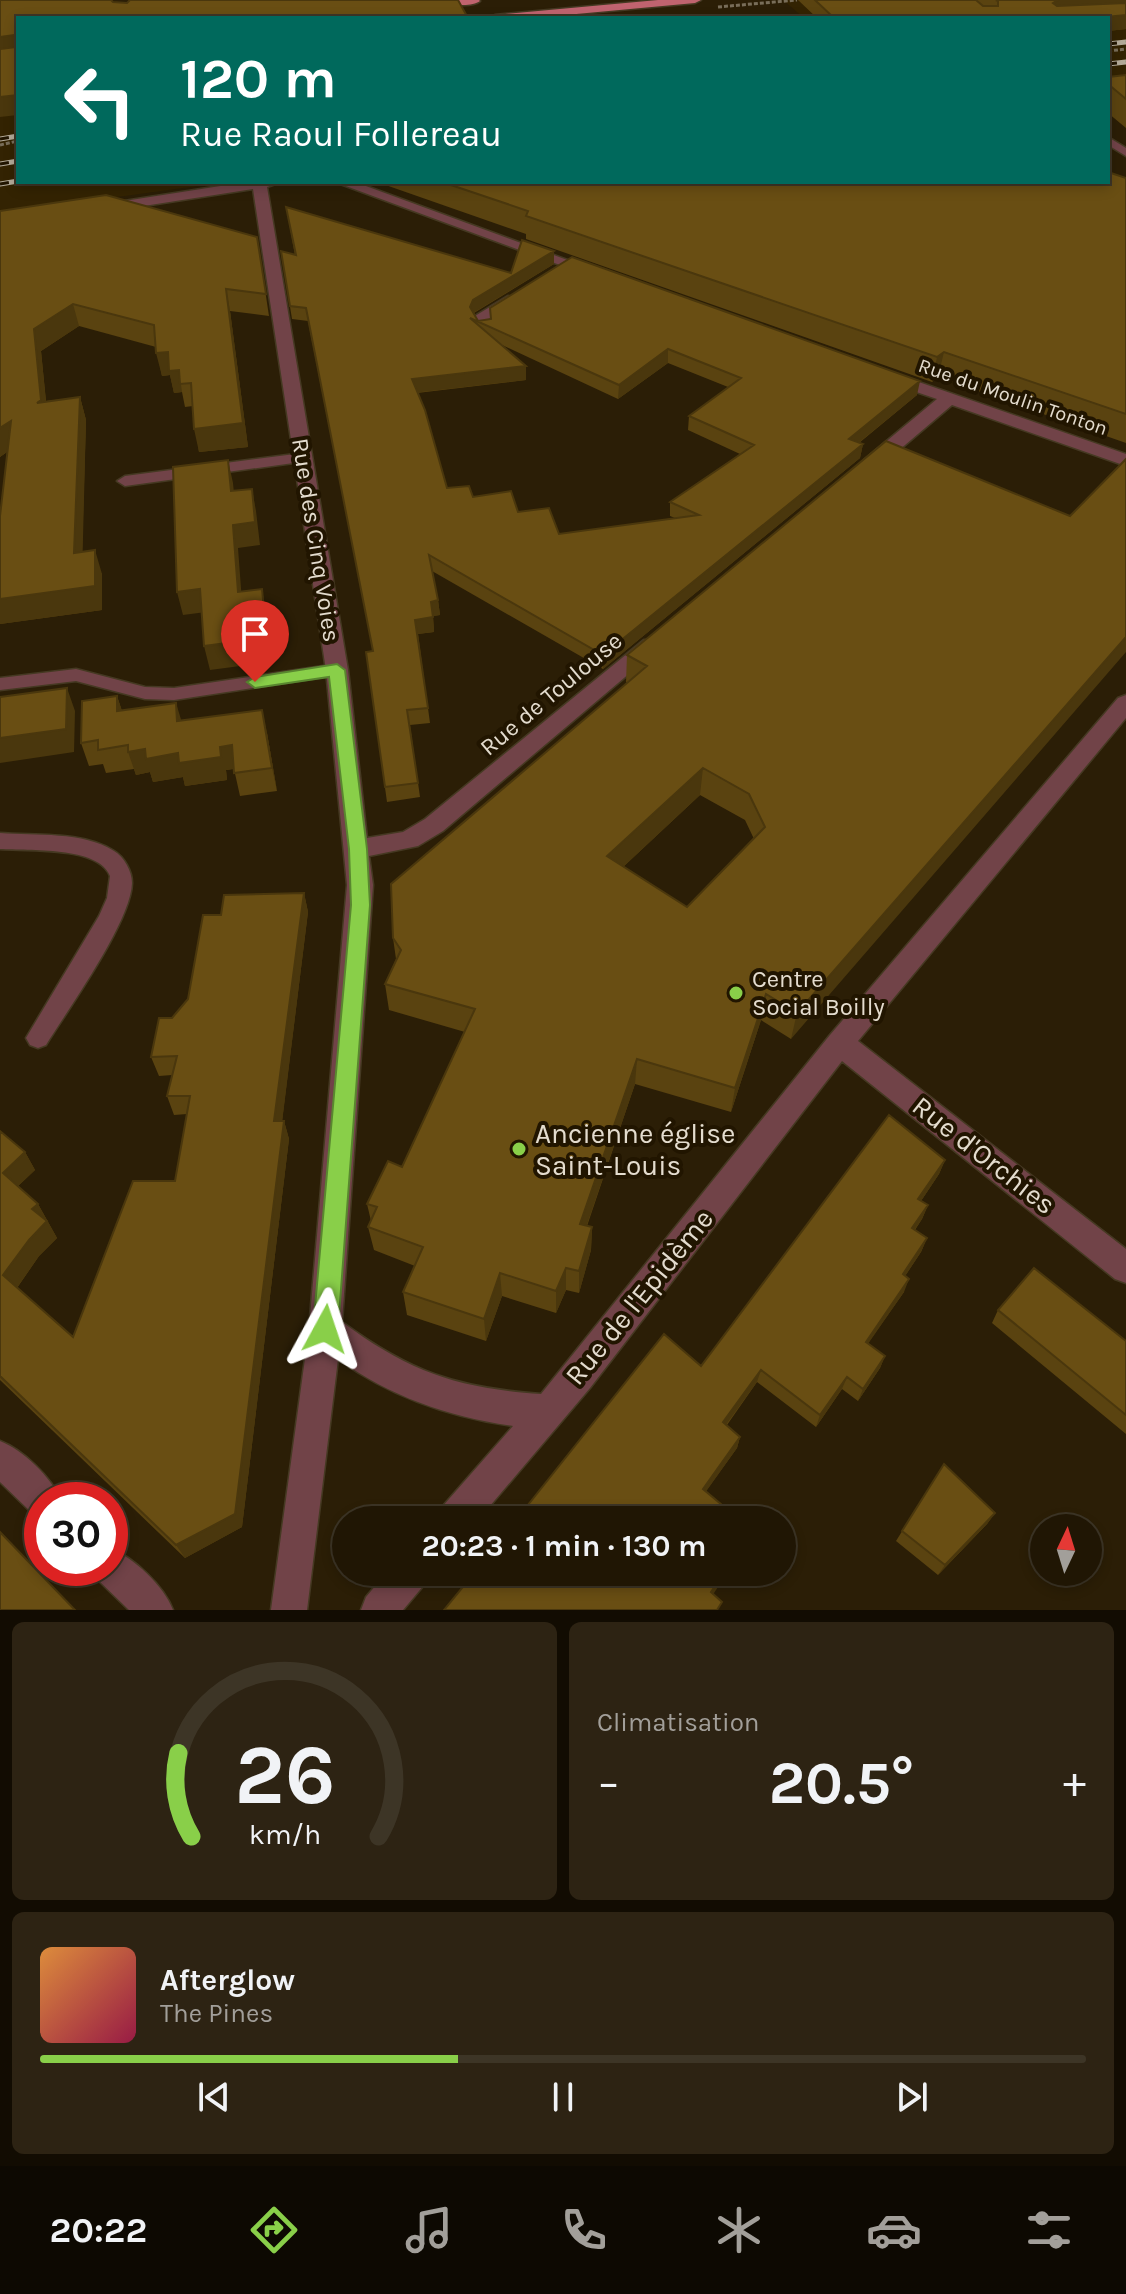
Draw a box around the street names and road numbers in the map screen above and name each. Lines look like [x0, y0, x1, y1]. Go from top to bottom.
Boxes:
street label: Rue du Moulin Tonton [915, 354, 1111, 440]
street label: Rue des Cinq Voies [286, 436, 346, 644]
street label: Rue de Toulouse [474, 627, 628, 761]
street label: Rue d'Orchies [906, 1089, 1062, 1221]
street label: Rue de l'Epidème [558, 1203, 720, 1391]

